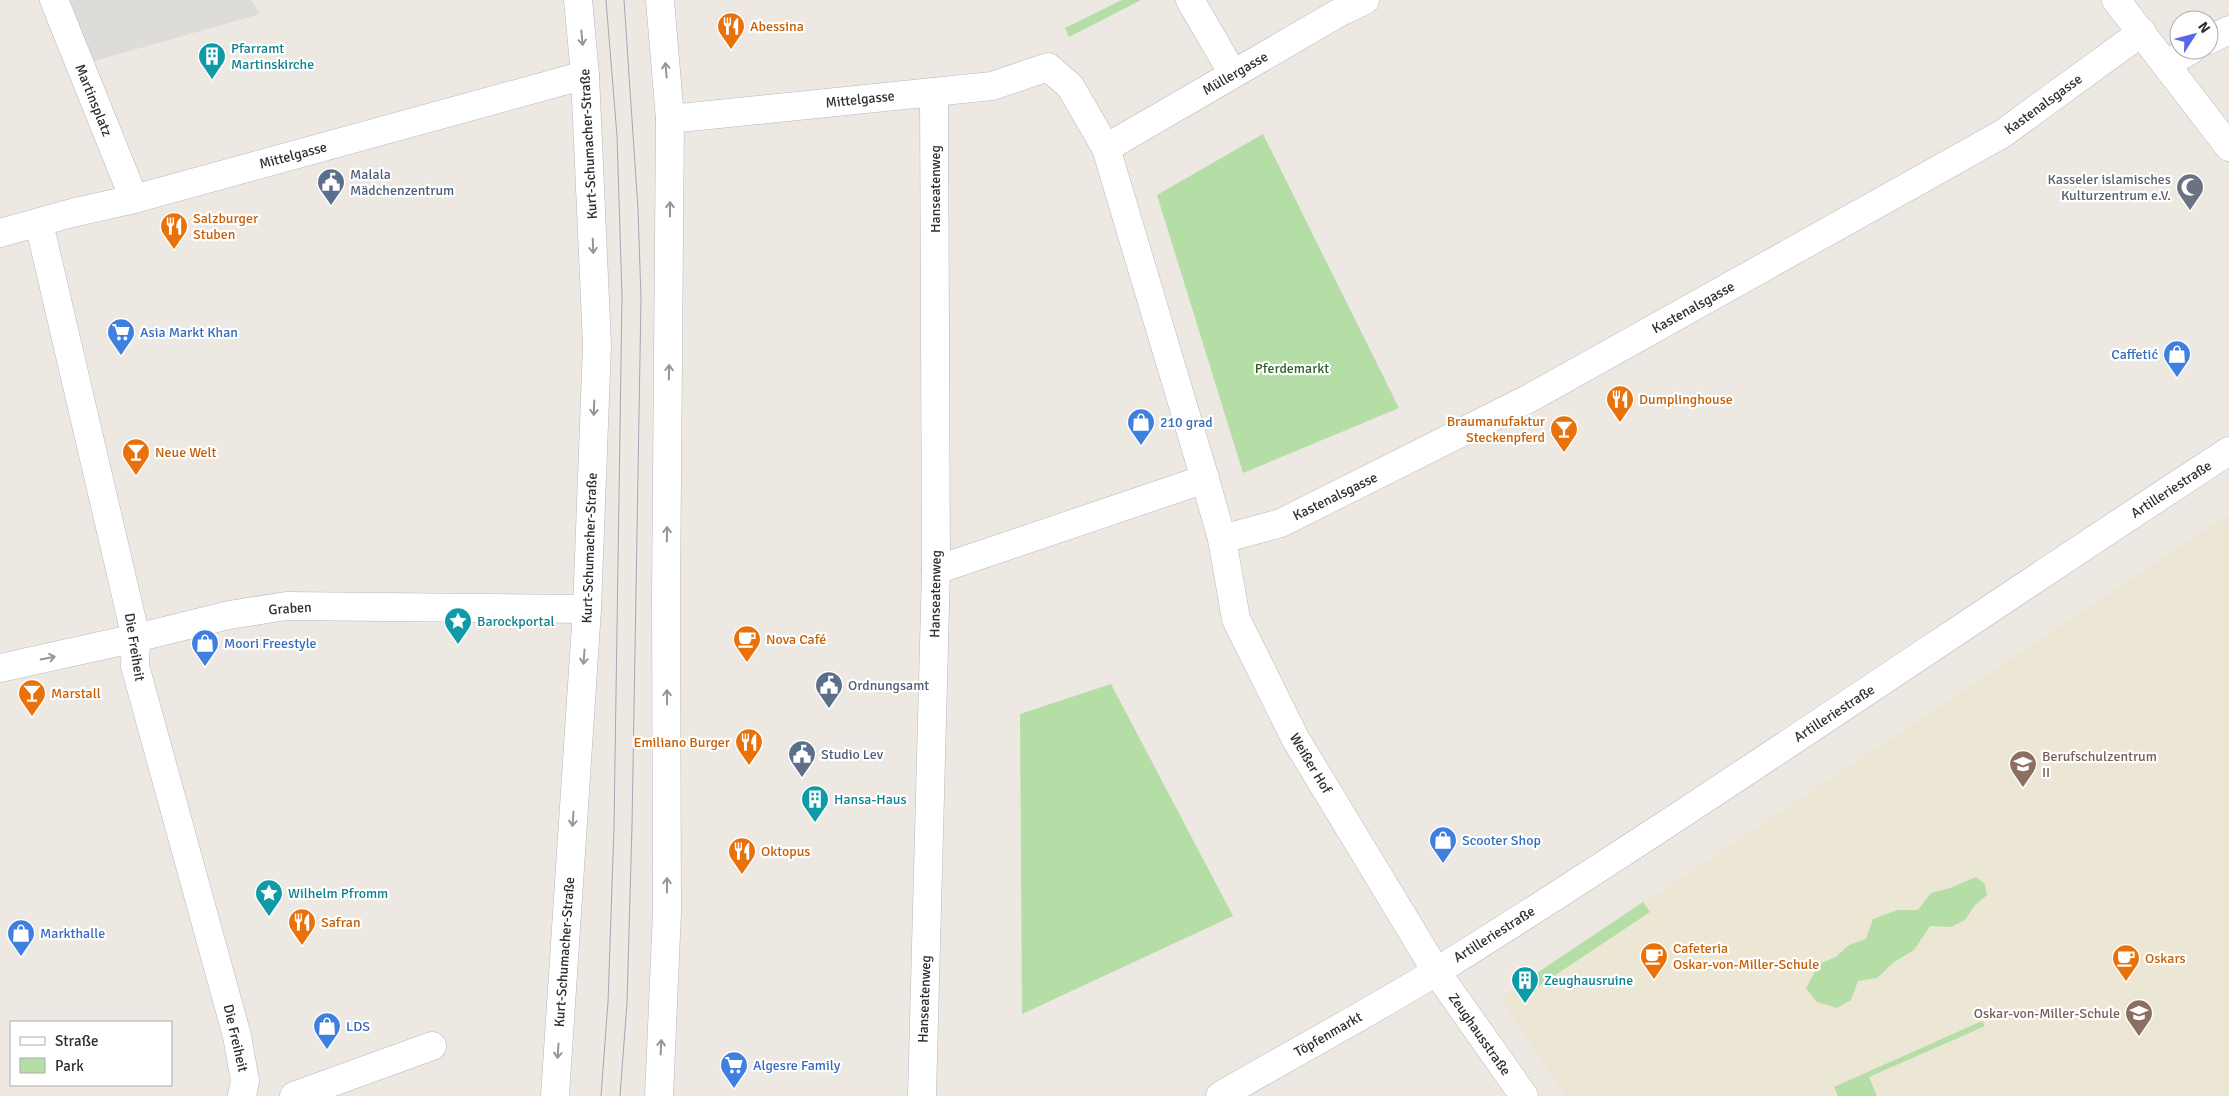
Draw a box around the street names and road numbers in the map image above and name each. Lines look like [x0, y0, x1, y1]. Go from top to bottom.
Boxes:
street label: Müllergasse [1200, 48, 1271, 99]
street label: Martinsplatz [71, 62, 116, 139]
street label: Kurt-Schumacher-Straße [576, 68, 601, 220]
street label: Kastenalsgasse [2001, 70, 2086, 138]
street label: Mittelgasse [825, 87, 895, 112]
street label: Mittelgasse [257, 138, 329, 173]
street label: Hanseatenweg [927, 145, 944, 233]
street label: Kastenalsgasse [1649, 278, 1738, 337]
street label: Artilleriestraße [2128, 457, 2215, 522]
street label: Kastenalsgasse [1290, 469, 1380, 524]
street label: Kurt-Schumacher-Straße [578, 472, 601, 624]
street label: Hanseatenweg [926, 550, 945, 638]
street label: Graben [268, 599, 312, 618]
street label: Die Freiheit [121, 612, 148, 683]
street label: Artilleriestraße [1791, 681, 1878, 746]
street label: Weißer Hof [1286, 730, 1336, 798]
street label: Kurt-Schumacher-Straße [551, 876, 578, 1028]
street label: Artilleriestraße [1450, 903, 1538, 966]
street label: Hanseatenweg [914, 955, 935, 1043]
street label: Zeughausstraße [1445, 990, 1514, 1079]
street label: Die Freiheit [219, 1003, 252, 1074]
street label: Töpfenmarkt [1291, 1008, 1365, 1061]

